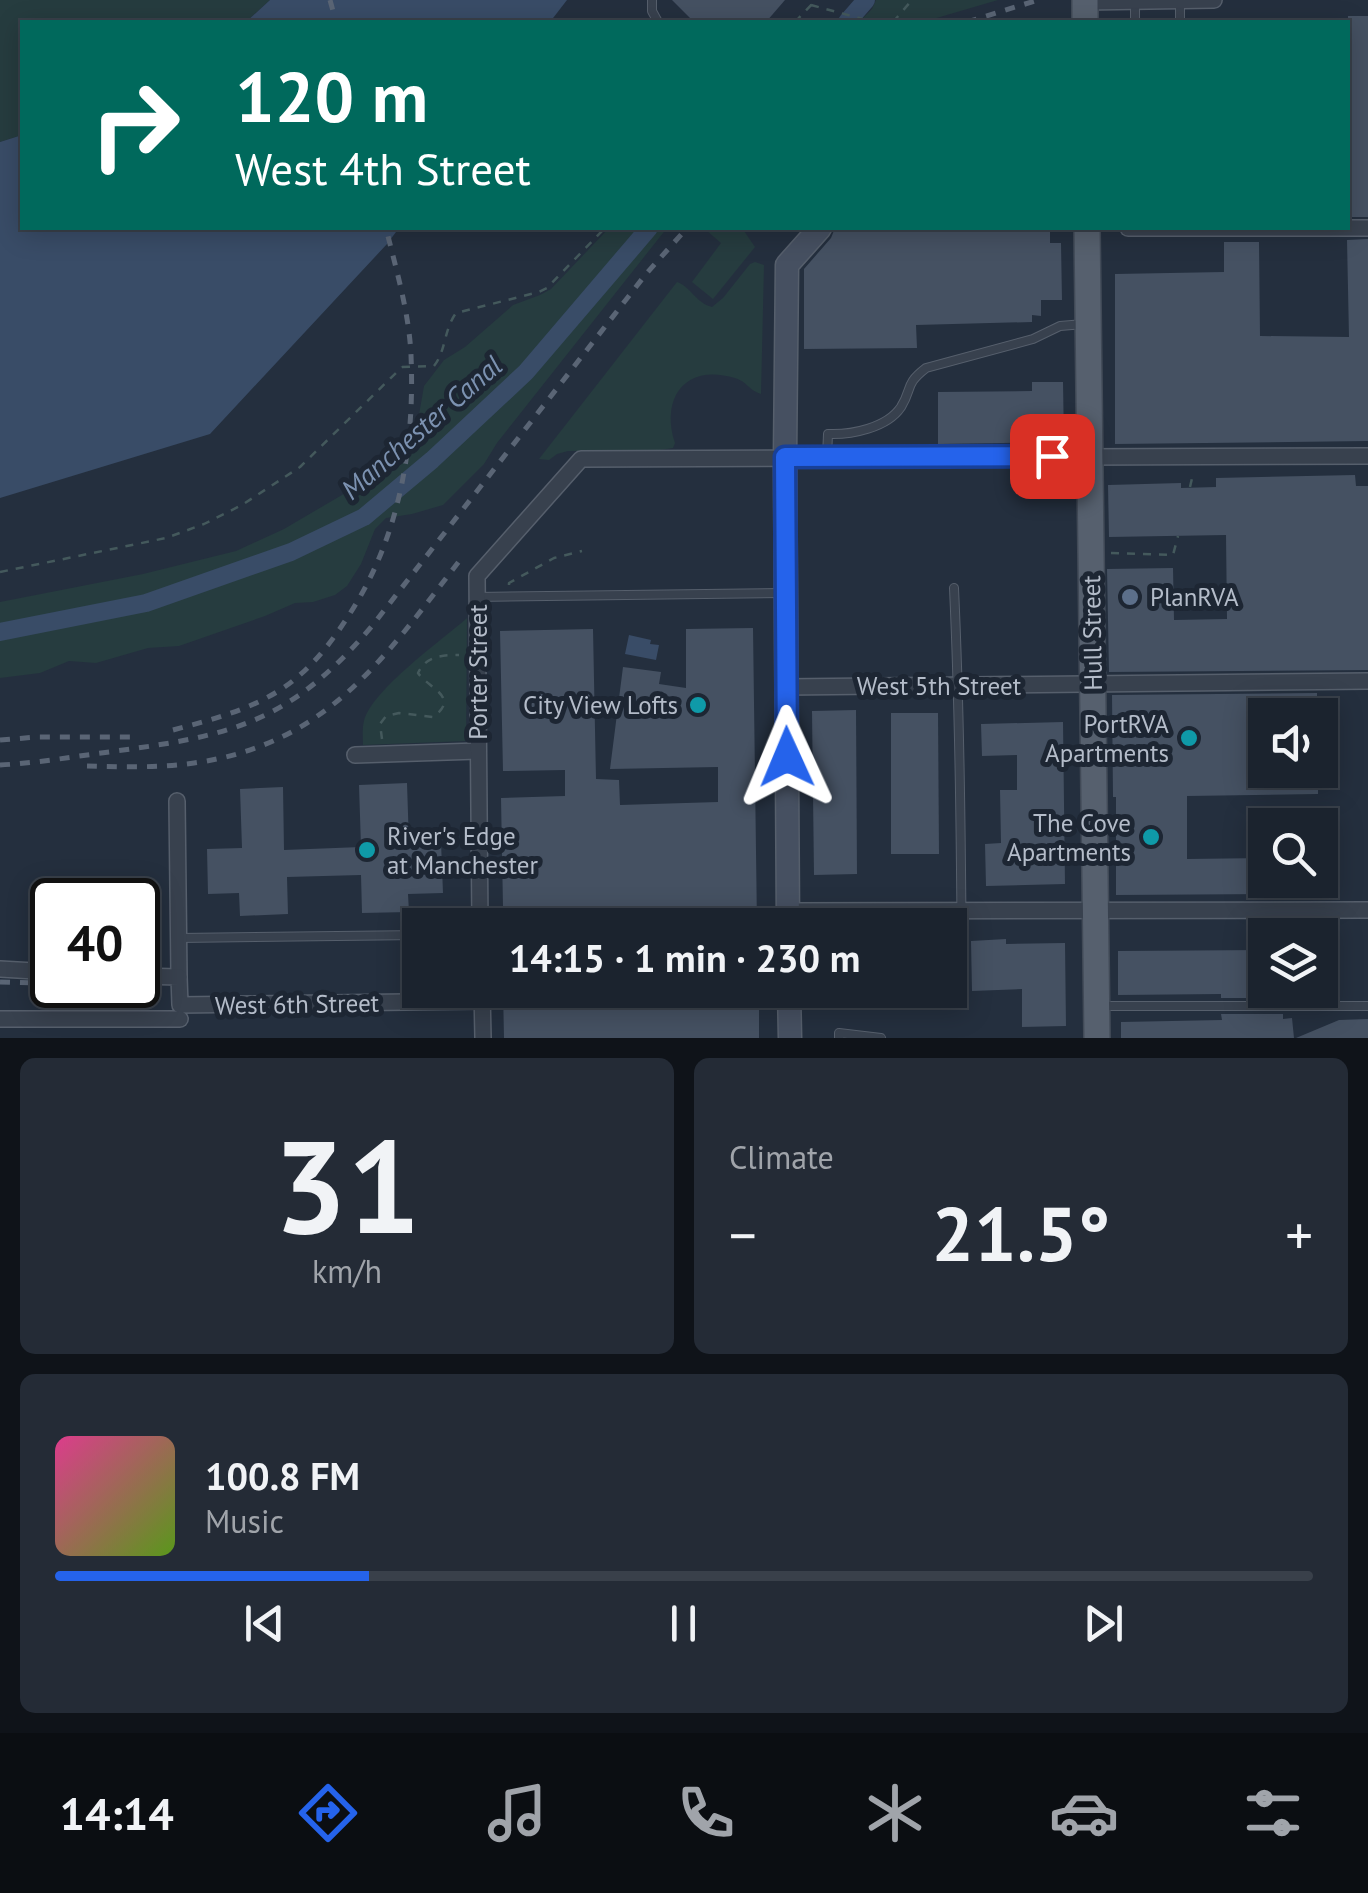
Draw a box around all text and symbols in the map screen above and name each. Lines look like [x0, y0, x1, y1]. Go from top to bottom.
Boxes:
text: 120 m [235, 51, 428, 141]
icon: right [70, 60, 200, 190]
text: West 4th Street [235, 139, 531, 197]
water label: Manchester Canal [333, 347, 510, 507]
pin [1010, 414, 1095, 499]
icon: arrive [1025, 429, 1080, 484]
street label: Hull Street [1075, 575, 1109, 691]
place label: PlanRVA [1150, 581, 1239, 613]
marker: PlanRVA [1119, 586, 1141, 608]
street label: Porter Street [462, 604, 494, 740]
street label: West 5th Street [857, 670, 1022, 702]
place label: City View Lofts [523, 689, 678, 721]
marker: City View Lofts [687, 694, 709, 716]
map controls [1248, 698, 1338, 1008]
button: sound [1248, 698, 1338, 788]
position arrow [735, 705, 839, 809]
place label: PortRVA Apartments [1045, 708, 1169, 769]
marker: PortRVA Apartments [1178, 727, 1200, 749]
place label: The Cove Apartments [1007, 807, 1131, 868]
button: search [1248, 808, 1338, 898]
place label: River's Edge at Manchester [387, 820, 538, 881]
marker: The Cove Apartments [1140, 826, 1162, 848]
marker: River's Edge at Manchester [356, 839, 378, 861]
speed limit sign: 40 [30, 878, 160, 1008]
button: layers [1248, 918, 1338, 1008]
text: 14:15 · 1 min · 230 m [509, 933, 860, 982]
street label: West 6th Street [215, 987, 380, 1021]
text: 31 [273, 1101, 421, 1269]
text: Climate [729, 1136, 834, 1178]
text: 21.5° [932, 1185, 1110, 1282]
text: − [729, 1199, 757, 1270]
text: + [1285, 1199, 1313, 1270]
text: km/h [312, 1250, 382, 1292]
text: 100.8 FM [205, 1451, 360, 1500]
text: Music [205, 1500, 284, 1542]
icon: previous [237, 1596, 292, 1651]
icon: pause [656, 1596, 711, 1651]
icon: next [1076, 1596, 1131, 1651]
icon: directions [293, 1778, 363, 1848]
icon: music [482, 1778, 552, 1848]
icon: phone [671, 1778, 741, 1848]
icon: climate [860, 1778, 930, 1848]
icon: car [1049, 1778, 1119, 1848]
icon: filters [1238, 1778, 1308, 1848]
text: 14:14 [60, 1784, 174, 1842]

